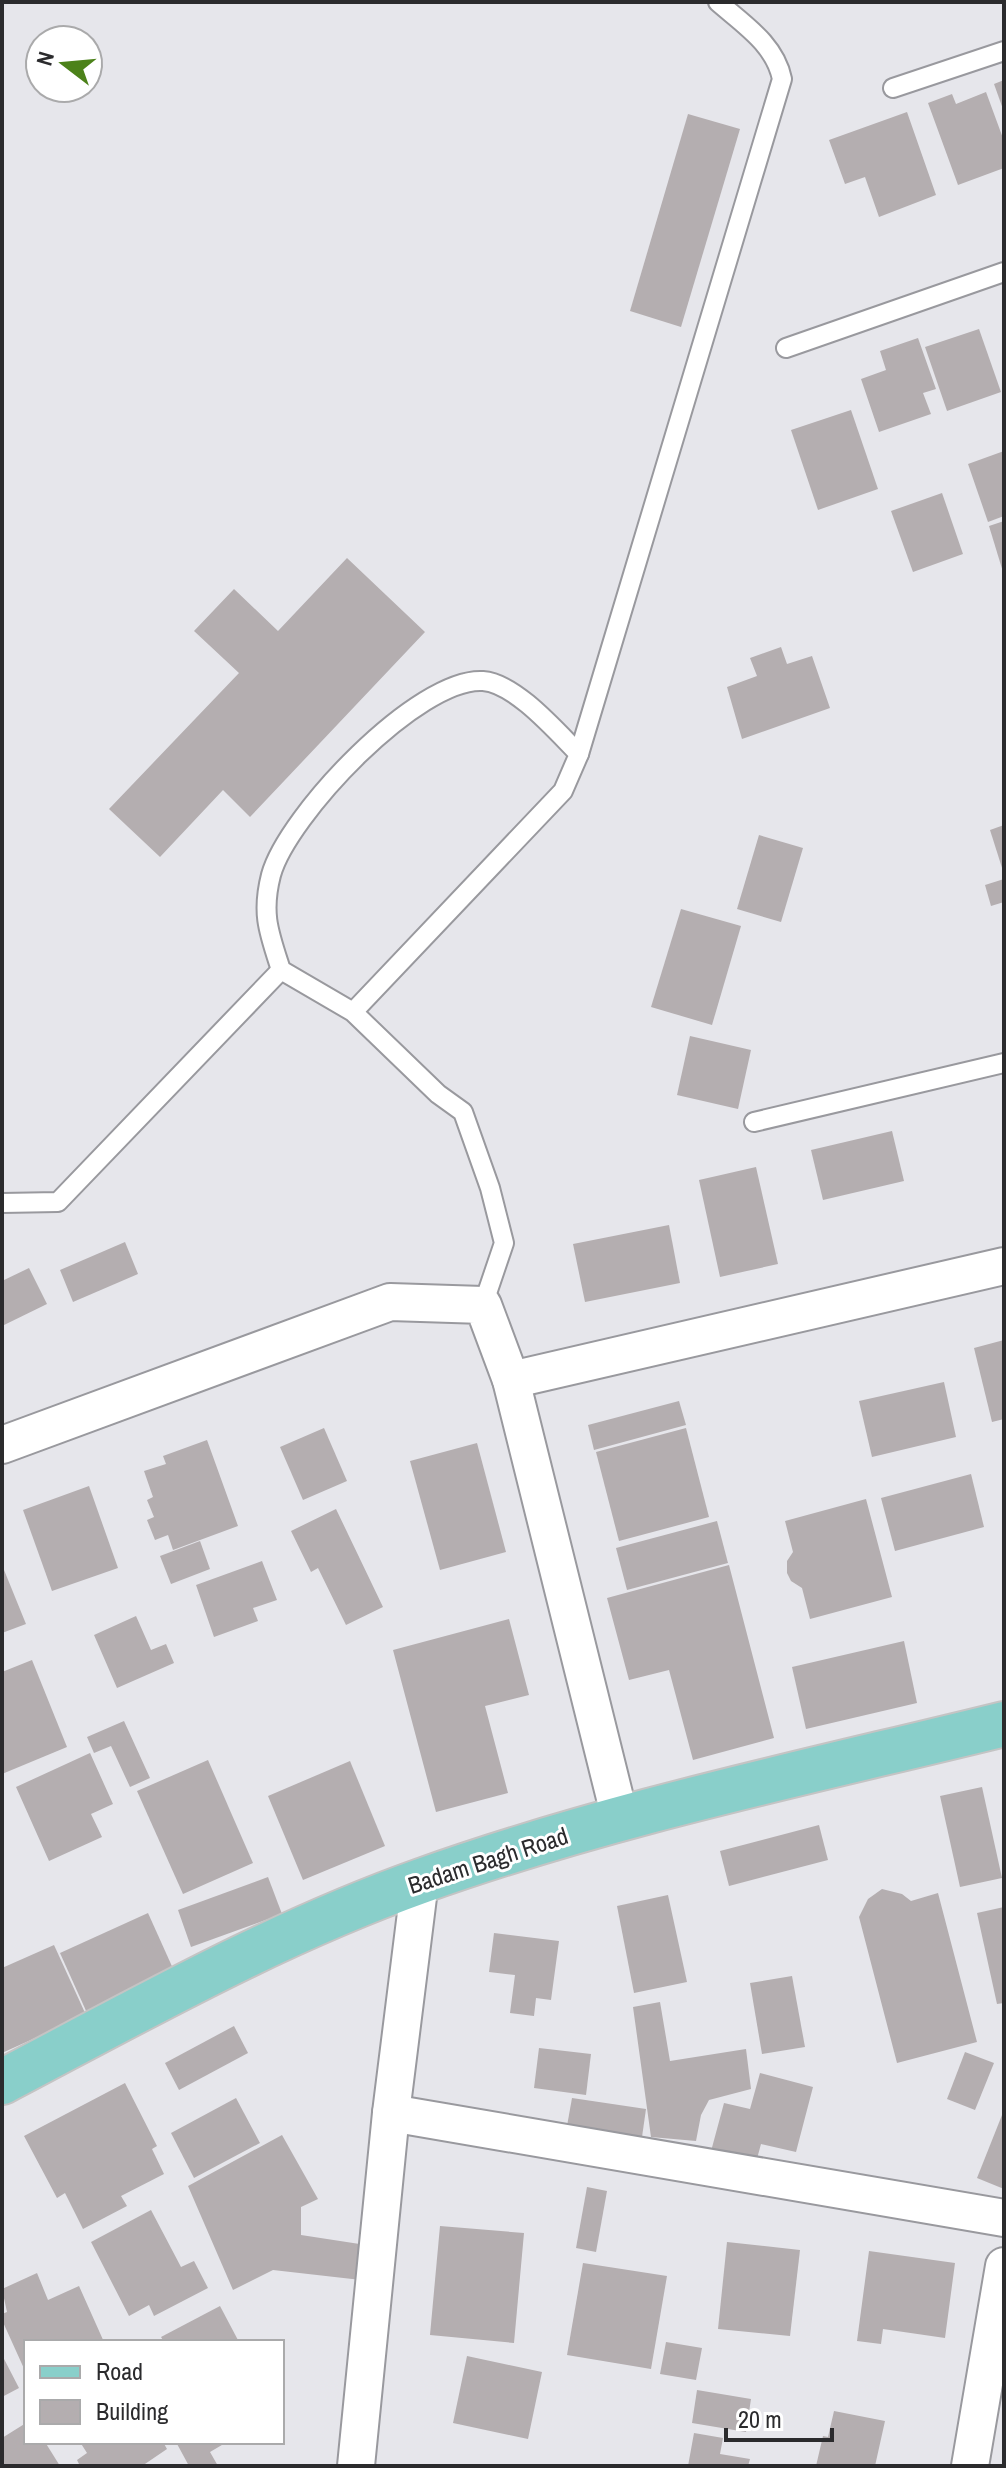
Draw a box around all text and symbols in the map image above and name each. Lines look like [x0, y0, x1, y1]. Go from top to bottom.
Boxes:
north arrow [24, 24, 104, 104]
text: N [29, 48, 61, 69]
street label: Badam Bagh Road [404, 1819, 572, 1901]
legend [24, 2340, 284, 2444]
text: Road [96, 2355, 143, 2387]
scale bar [726, 2392, 832, 2442]
text: Building [96, 2395, 168, 2427]
text: 20 m [738, 2403, 782, 2435]

